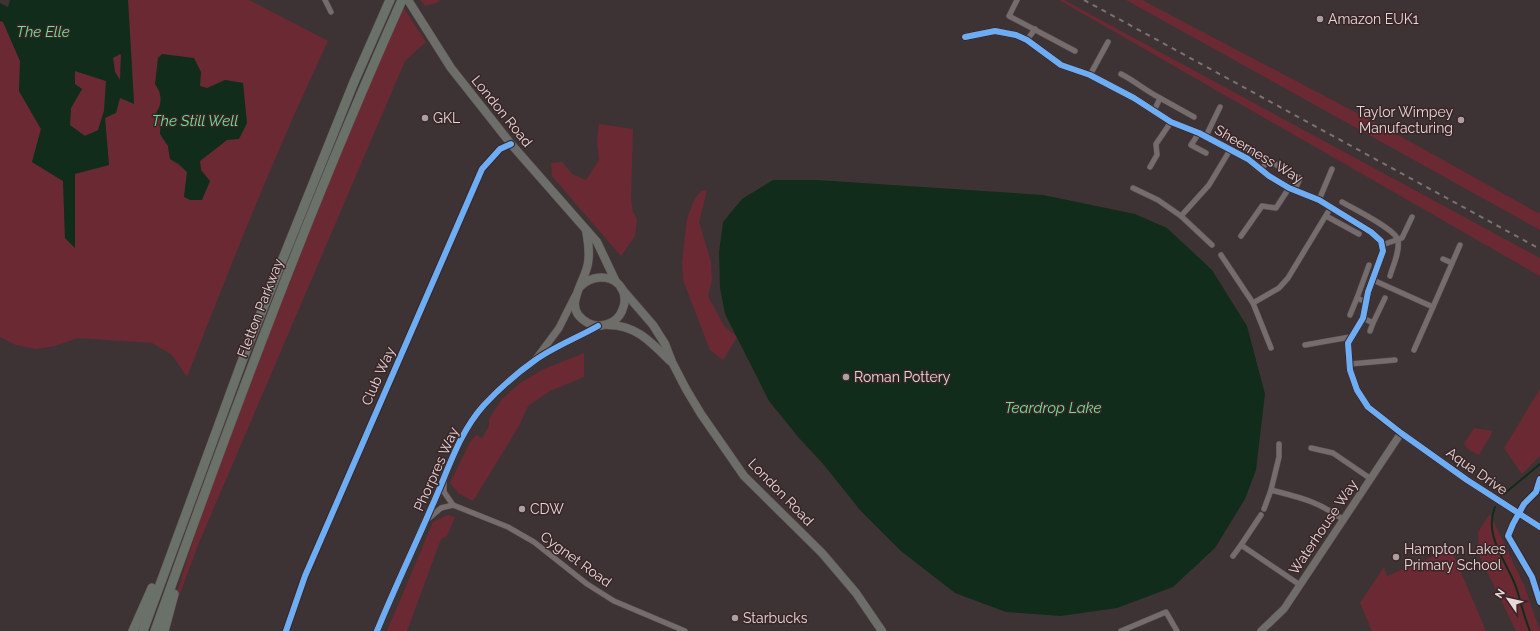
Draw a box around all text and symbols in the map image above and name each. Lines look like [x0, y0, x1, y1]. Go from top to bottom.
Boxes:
place label: Amazon EUK1 [1328, 11, 1419, 27]
marker: Amazon EUK1 [1315, 14, 1325, 24]
water label: The Elle [16, 23, 70, 41]
street label: London Road [468, 72, 536, 150]
place label: Taylor Wimpey Manufacturing [1356, 104, 1453, 136]
place label: GKL [433, 110, 460, 126]
water label: The Still Well [152, 112, 238, 130]
marker: GKL [420, 113, 430, 123]
marker: Taylor Wimpey Manufacturing [1456, 115, 1466, 125]
street label: Sheerness Way [1212, 121, 1306, 187]
street label: Fletton Parkway [234, 256, 286, 360]
street label: Club Way [358, 344, 398, 408]
place label: Roman Pottery [854, 369, 951, 385]
marker: Roman Pottery [841, 372, 851, 382]
water label: Teardrop Lake [1004, 399, 1102, 417]
street label: Phorpres Way [410, 424, 462, 514]
street label: Aqua Drive [1443, 444, 1511, 498]
street label: London Road [745, 455, 817, 529]
street label: Waterhouse Way [1285, 476, 1361, 577]
place label: CDW [530, 501, 564, 517]
marker: CDW [517, 504, 527, 514]
street label: Cygnet Road [537, 528, 615, 590]
place label: Hampton Lakes Primary School [1404, 541, 1506, 573]
marker: Hampton Lakes Primary School [1391, 552, 1401, 562]
north arrow [1488, 579, 1528, 619]
text: N [1492, 587, 1508, 601]
place label: Starbucks [743, 610, 808, 626]
marker: Starbucks [730, 613, 740, 623]

